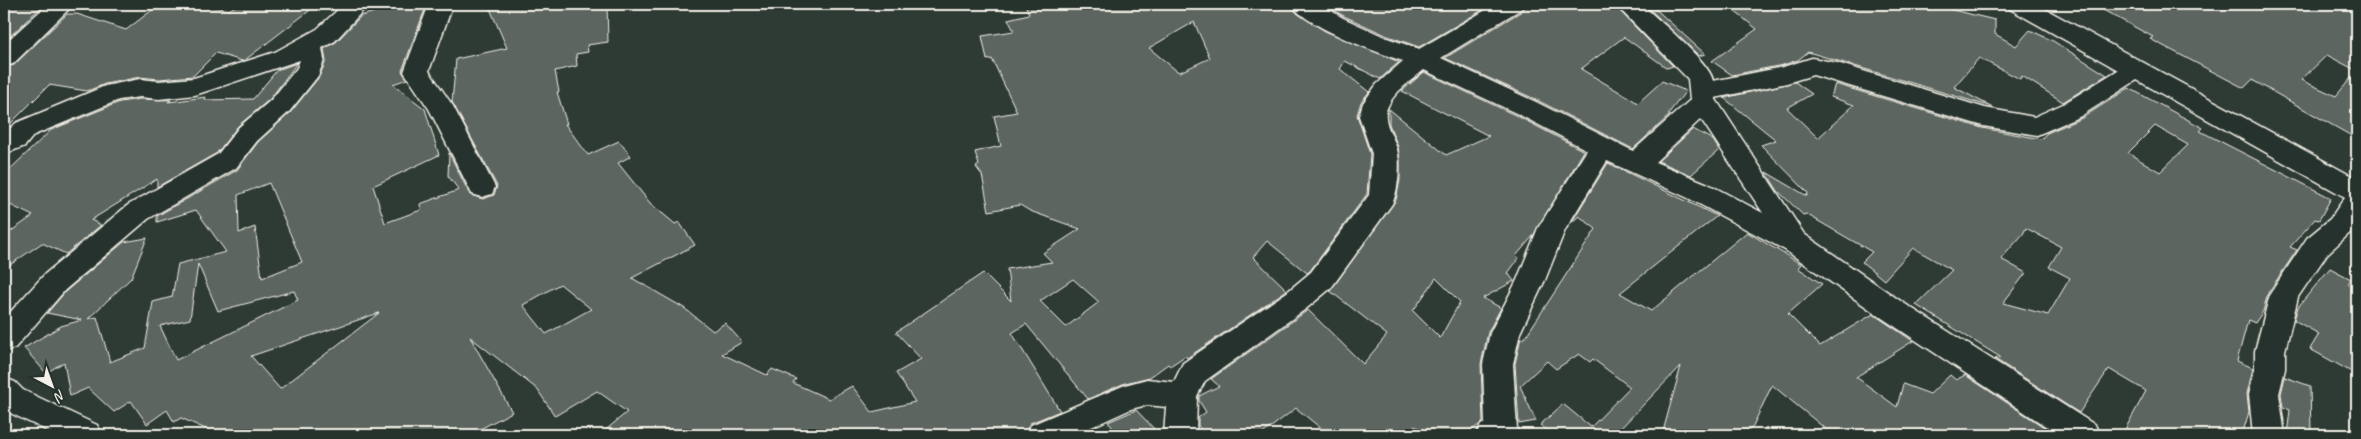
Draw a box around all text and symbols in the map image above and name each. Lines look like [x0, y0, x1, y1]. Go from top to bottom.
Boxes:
north arrow [28, 362, 78, 412]
text: N [50, 386, 69, 406]

